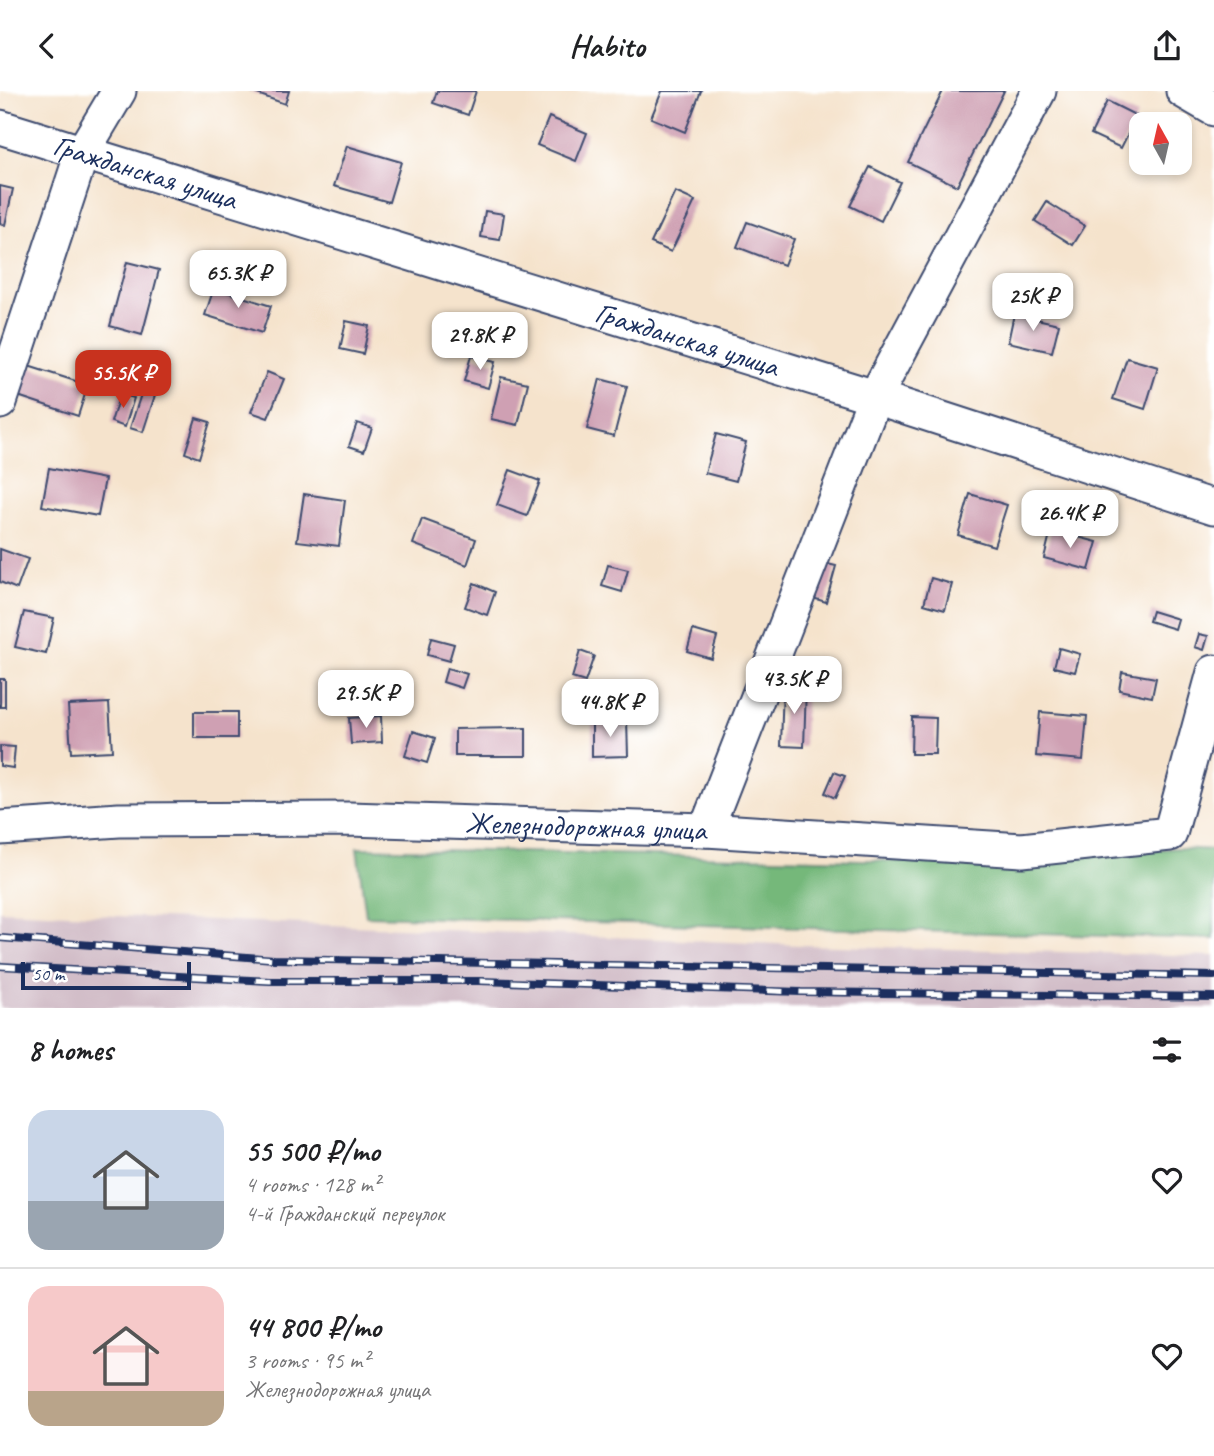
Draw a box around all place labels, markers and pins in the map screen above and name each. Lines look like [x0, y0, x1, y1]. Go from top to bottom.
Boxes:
pin: 65.3K ₽ [173, 251, 303, 310]
pin: 25K ₽ [984, 273, 1082, 333]
pin: 29.8K ₽ [415, 313, 545, 372]
pin: 55.5K ₽ [58, 351, 188, 410]
pin: 26.4K ₽ [1005, 491, 1135, 550]
pin: 43.5K ₽ [729, 657, 859, 716]
pin: 29.5K ₽ [301, 671, 431, 730]
pin: 44.8K ₽ [545, 679, 675, 739]

